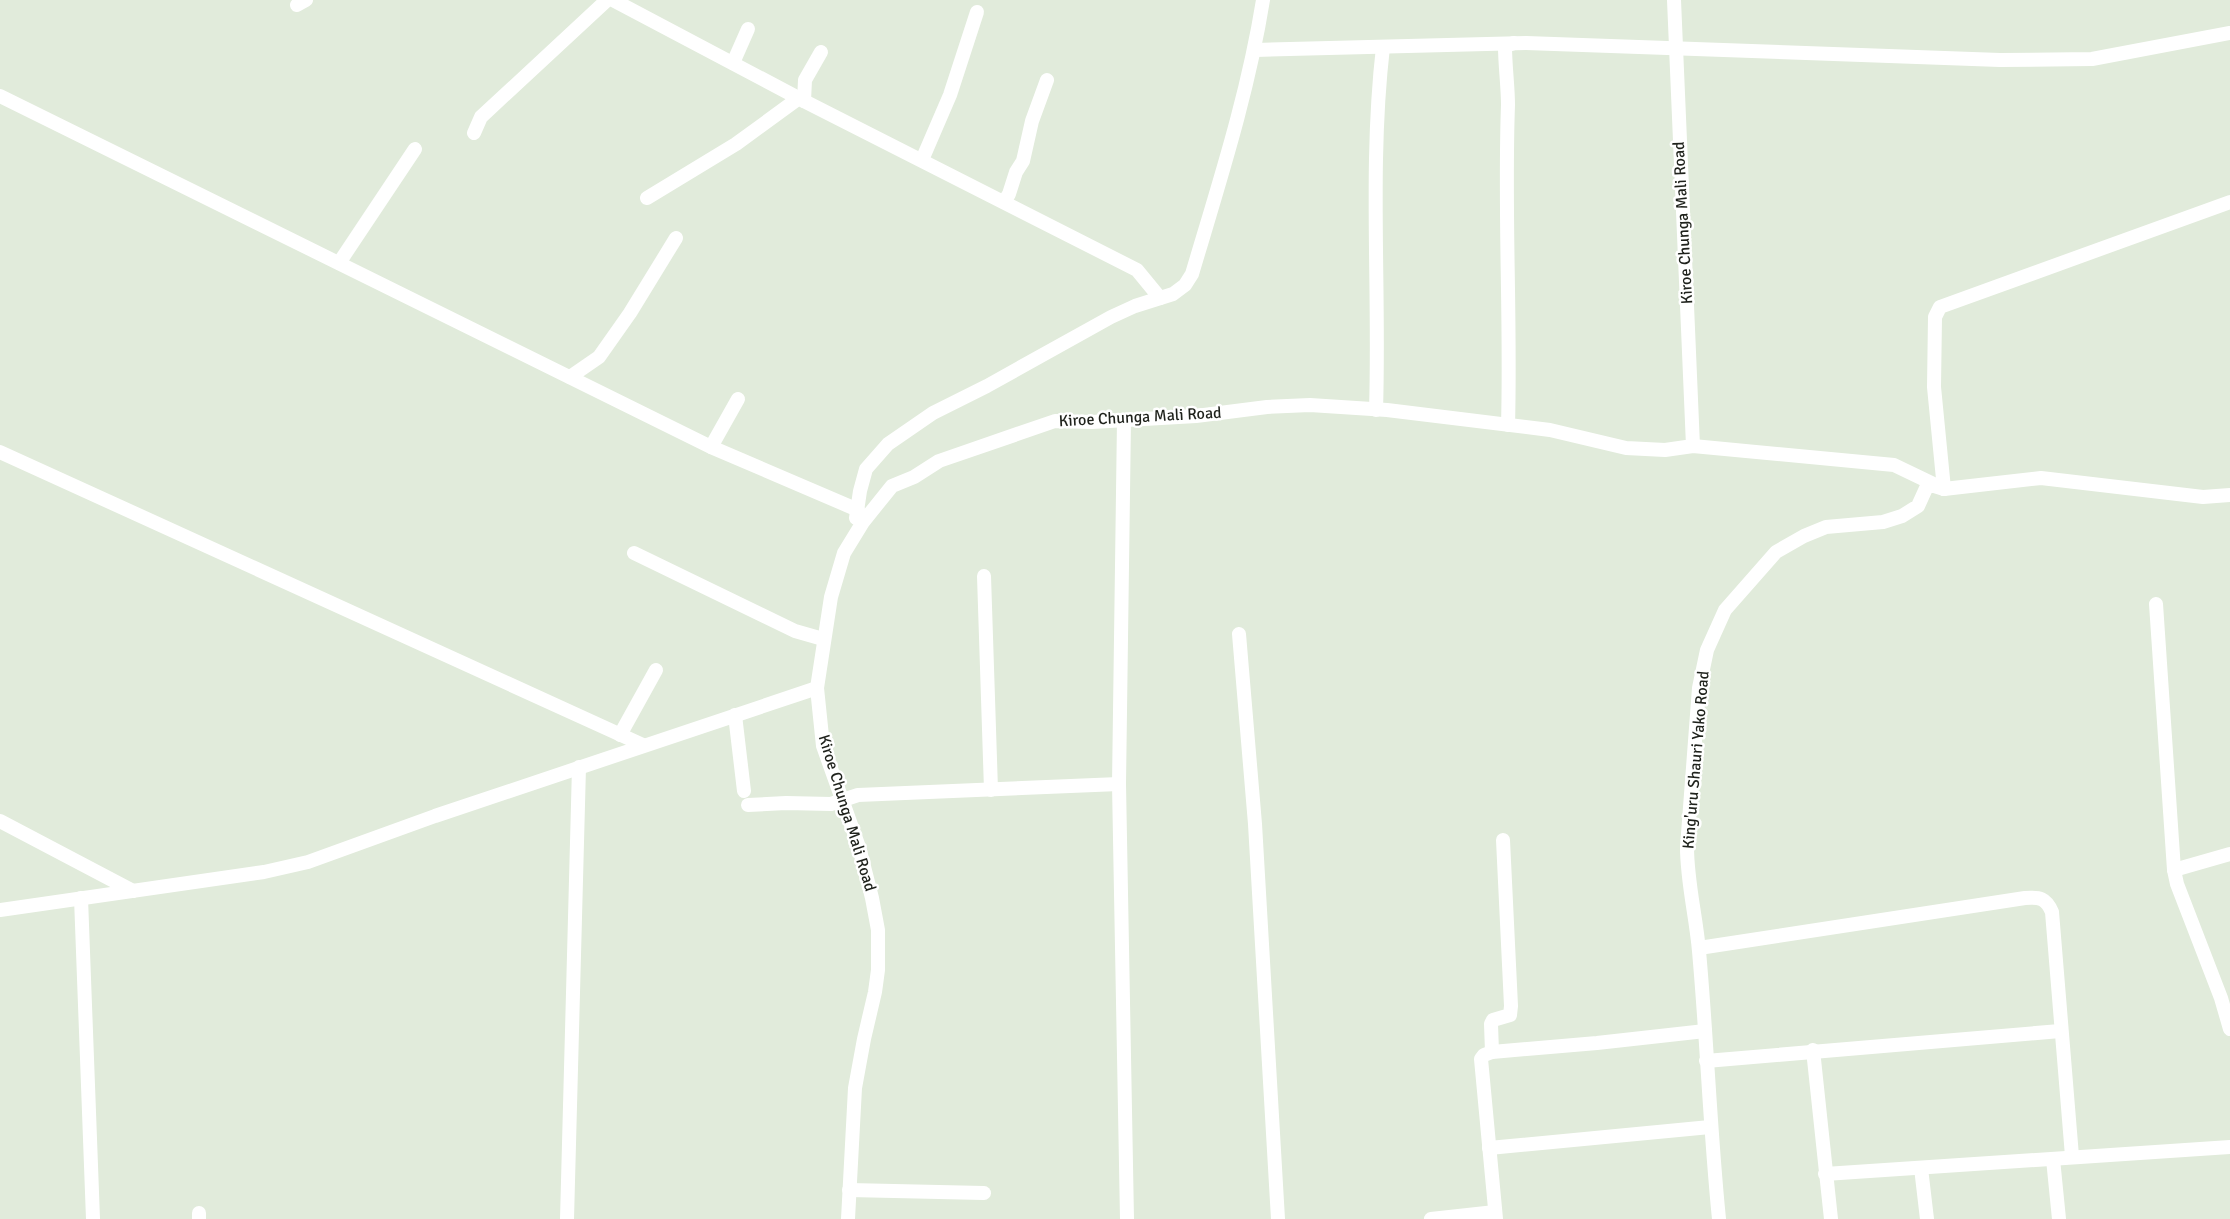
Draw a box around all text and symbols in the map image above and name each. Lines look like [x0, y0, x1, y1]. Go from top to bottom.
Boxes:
street label: Kiroe Chunga Mali Road [1669, 141, 1697, 305]
street label: Kiroe Chunga Mali Road [1058, 403, 1222, 431]
street label: King'uru Shauri Yako Road [1678, 670, 1714, 850]
street label: Kiroe Chunga Mali Road [814, 732, 880, 894]

